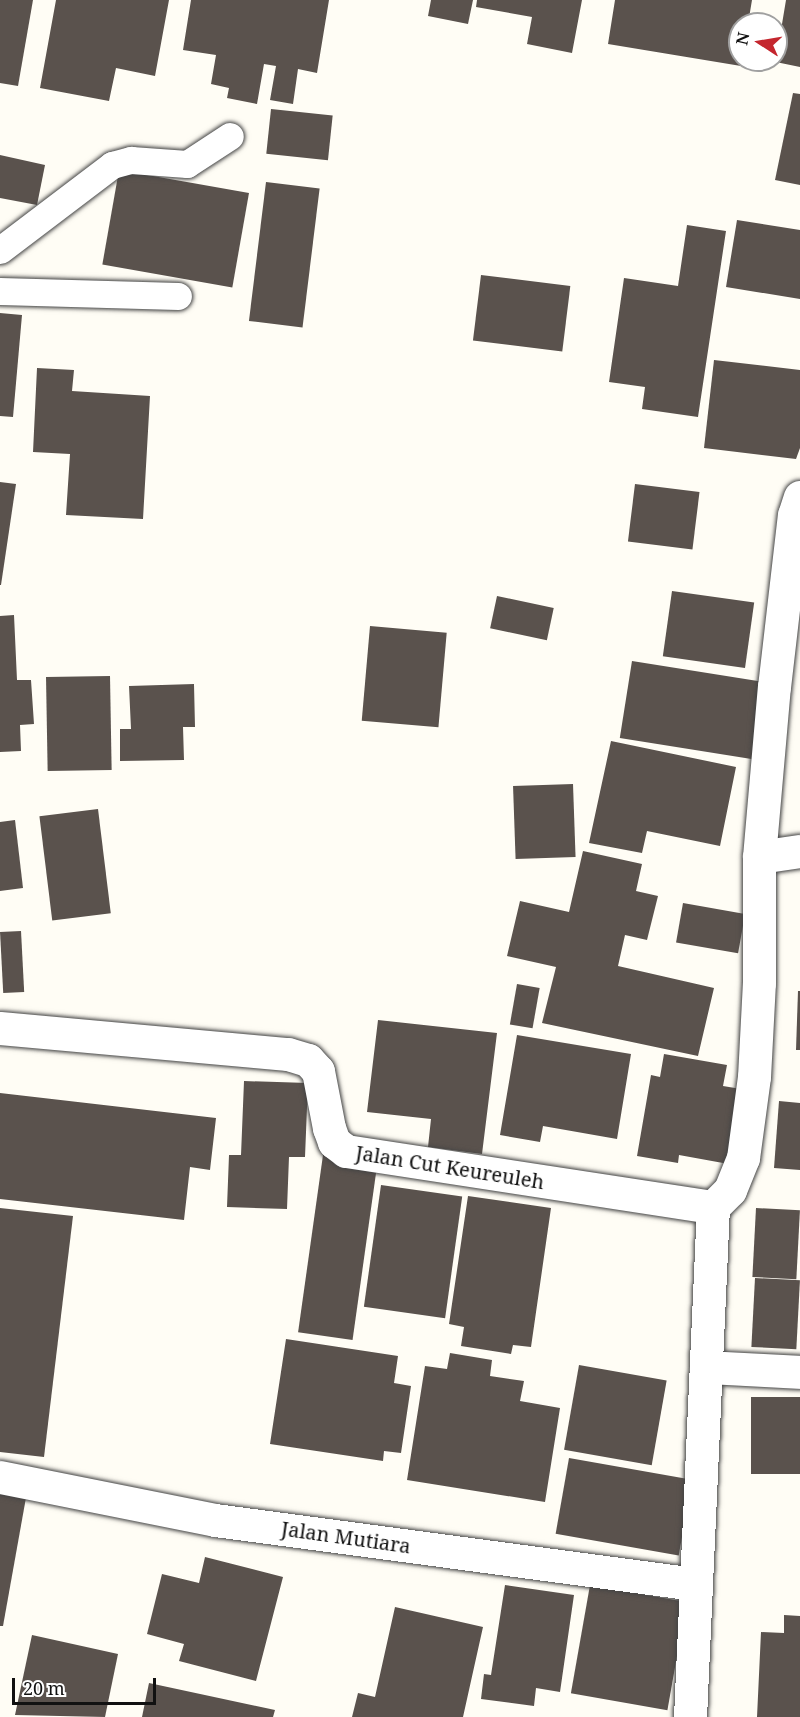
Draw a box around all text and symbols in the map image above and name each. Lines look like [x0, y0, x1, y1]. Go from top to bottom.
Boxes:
north arrow [728, 12, 788, 72]
text: N [730, 30, 754, 47]
street label: Jalan Cut Keureuleh [354, 1140, 546, 1194]
street label: Jalan Mutiara [280, 1516, 412, 1558]
scale bar [15, 1666, 159, 1704]
text: 20 m [23, 1676, 65, 1700]

